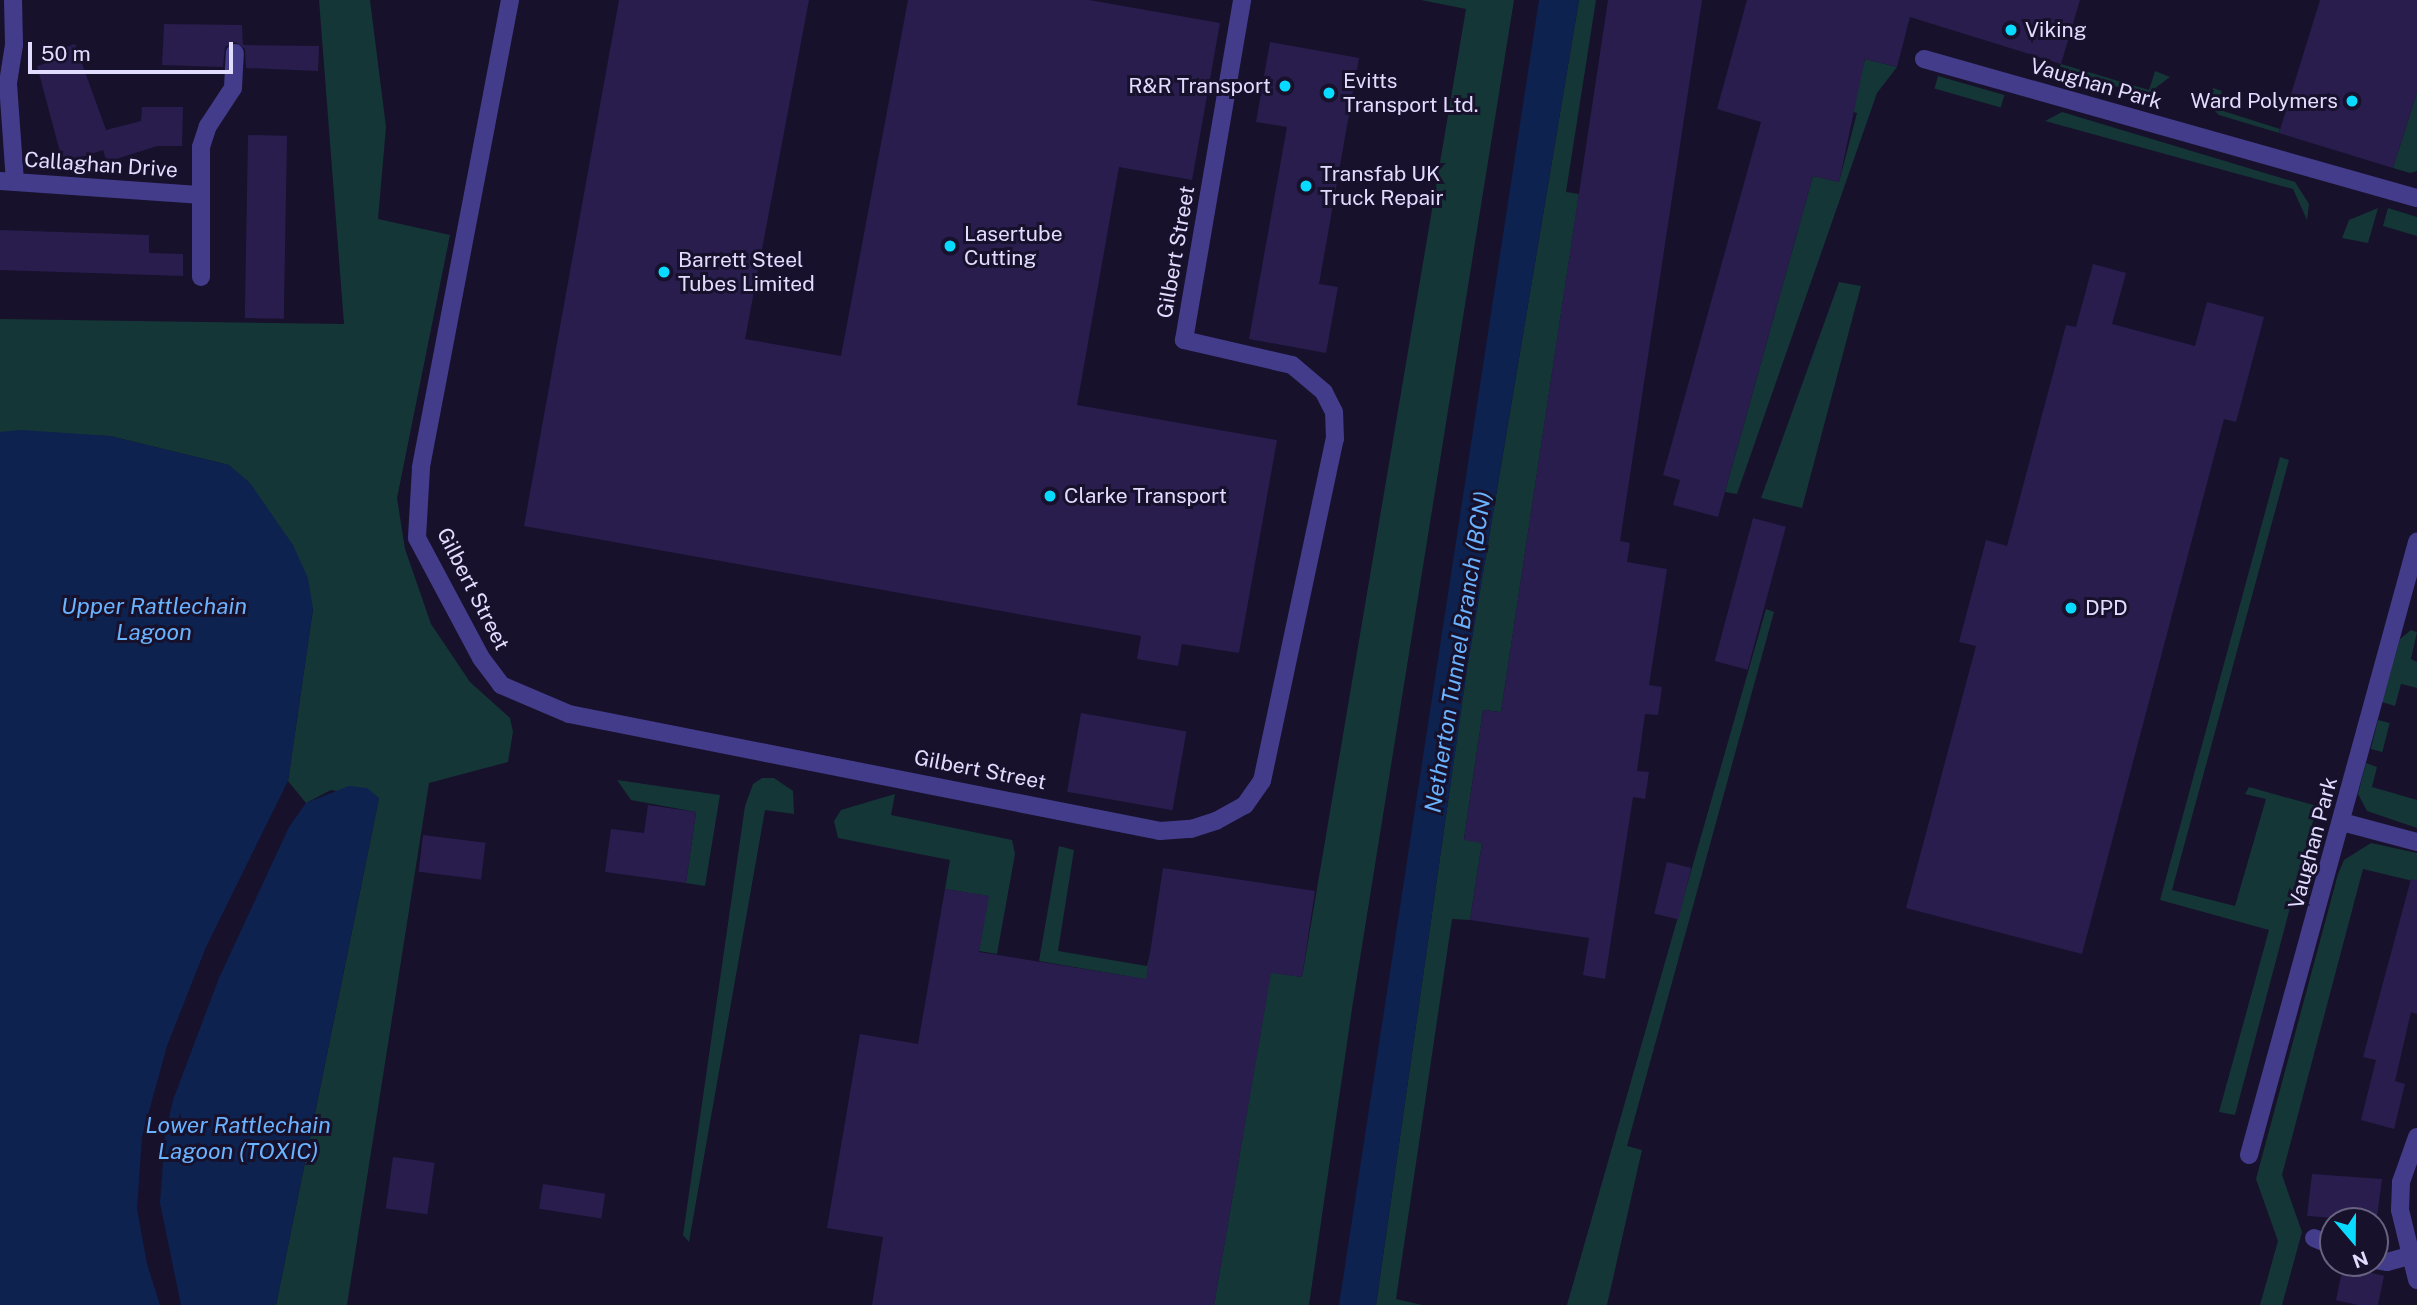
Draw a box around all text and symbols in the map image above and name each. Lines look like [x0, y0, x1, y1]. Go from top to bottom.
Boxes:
place label: Viking [2025, 17, 2087, 43]
marker: Viking [2003, 22, 2019, 38]
scale bar [32, 28, 236, 72]
text: 50 m [41, 41, 91, 66]
street label: Vaughan Park [2027, 53, 2165, 115]
place label: Evitts Transport Ltd. [1343, 68, 1479, 118]
place label: R&R Transport [1128, 73, 1271, 99]
marker: R&R Transport [1277, 78, 1293, 94]
marker: Evitts Transport Ltd. [1321, 85, 1337, 101]
place label: Ward Polymers [2191, 88, 2338, 114]
marker: Ward Polymers [2344, 93, 2360, 109]
street label: Callaghan Drive [23, 147, 179, 183]
place label: Transfab UK Truck Repair [1320, 161, 1444, 211]
marker: Transfab UK Truck Repair [1298, 178, 1314, 194]
street label: Gilbert Street [1152, 184, 1200, 320]
place label: Lasertube Cutting [964, 221, 1063, 271]
marker: Lasertube Cutting [942, 238, 958, 254]
place label: Barrett Steel Tubes Limited [678, 247, 815, 297]
marker: Barrett Steel Tubes Limited [656, 264, 672, 280]
place label: Clarke Transport [1064, 483, 1227, 509]
marker: Clarke Transport [1042, 488, 1058, 504]
water label: Netherton Tunnel Branch (BCN) [1419, 489, 1497, 815]
street label: Gilbert Street [431, 524, 515, 654]
water label: Upper Rattlechain Lagoon [61, 592, 247, 646]
place label: DPD [2085, 595, 2127, 621]
marker: DPD [2063, 600, 2079, 616]
street label: Gilbert Street [912, 745, 1048, 795]
street label: Vaughan Park [2283, 774, 2343, 912]
water label: Lower Rattlechain Lagoon (TOXIC) [145, 1111, 331, 1165]
north arrow [2319, 1207, 2389, 1277]
text: N [2350, 1247, 2371, 1273]

